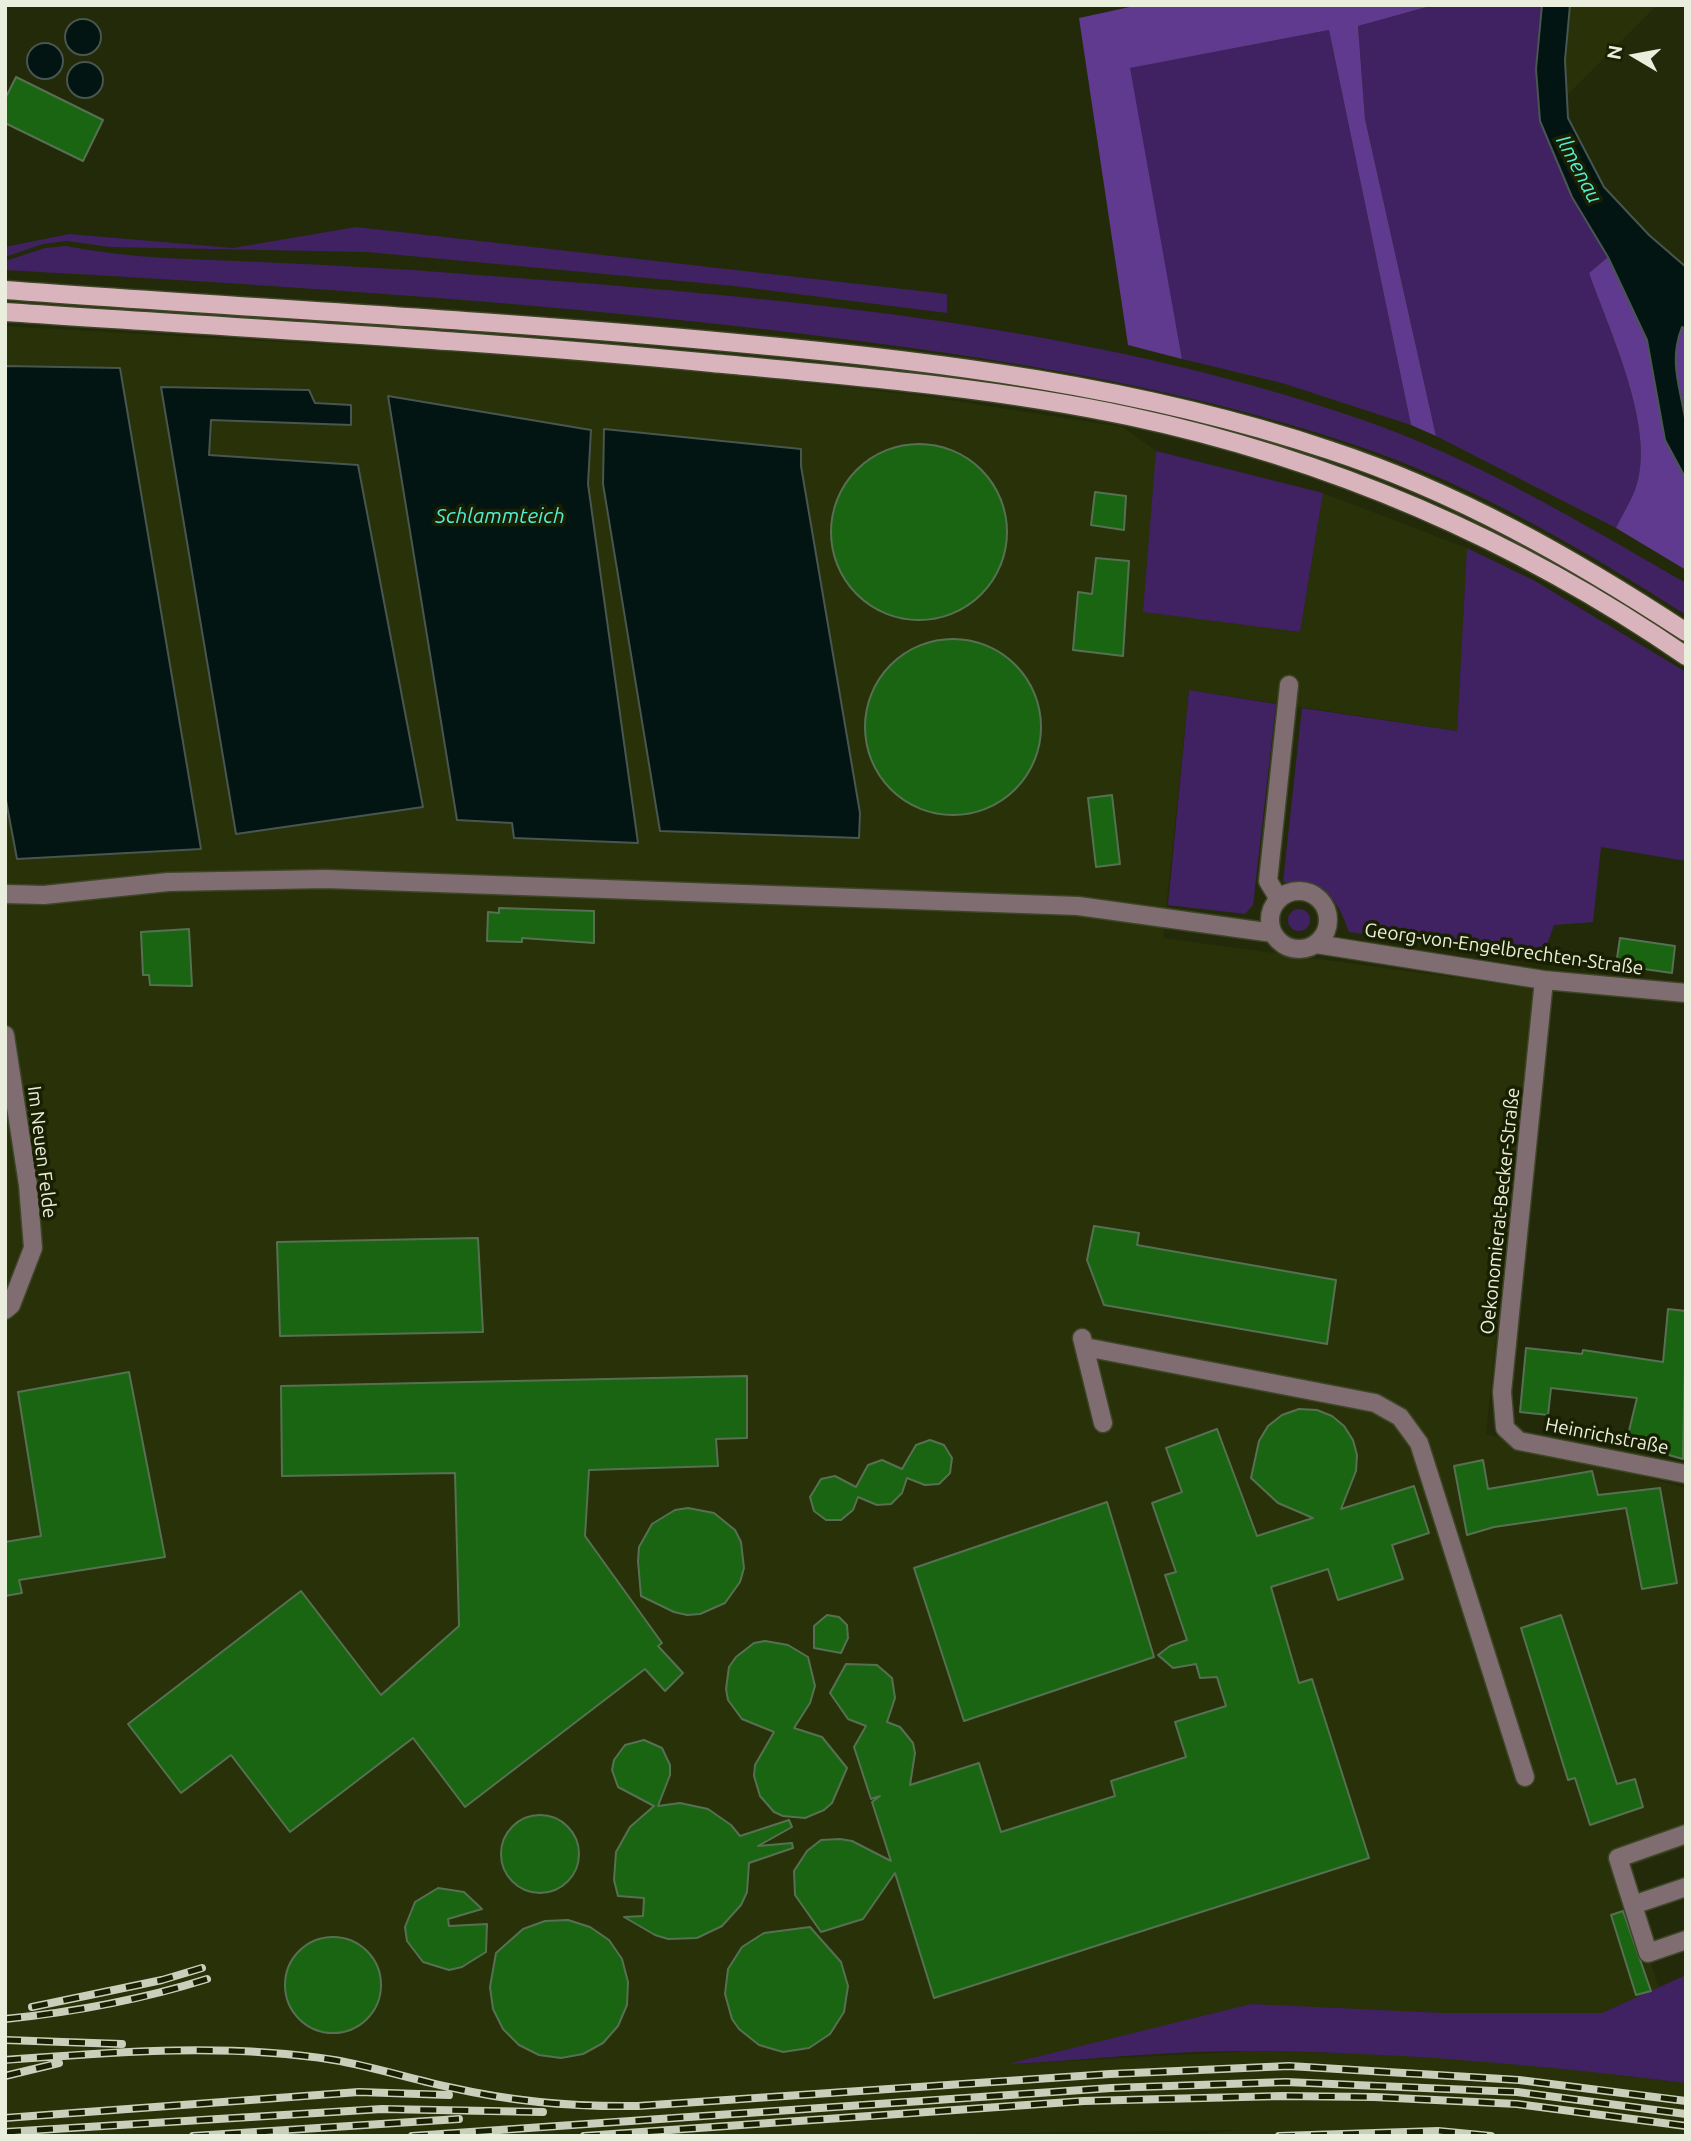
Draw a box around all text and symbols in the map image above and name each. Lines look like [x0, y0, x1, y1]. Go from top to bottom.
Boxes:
north arrow [1600, 21, 1670, 91]
text: N [1602, 43, 1626, 61]
water label: Ilmenau [1551, 131, 1607, 207]
water label: Schlammteich [435, 503, 565, 529]
street label: Georg-von-Engelbrechten-Straße [1363, 918, 1645, 980]
street label: Im Neuen Felde [23, 1084, 61, 1220]
street label: Oekonomierat-Becker-Straße [1476, 1086, 1524, 1336]
street label: Heinrichstraße [1543, 1413, 1671, 1459]

